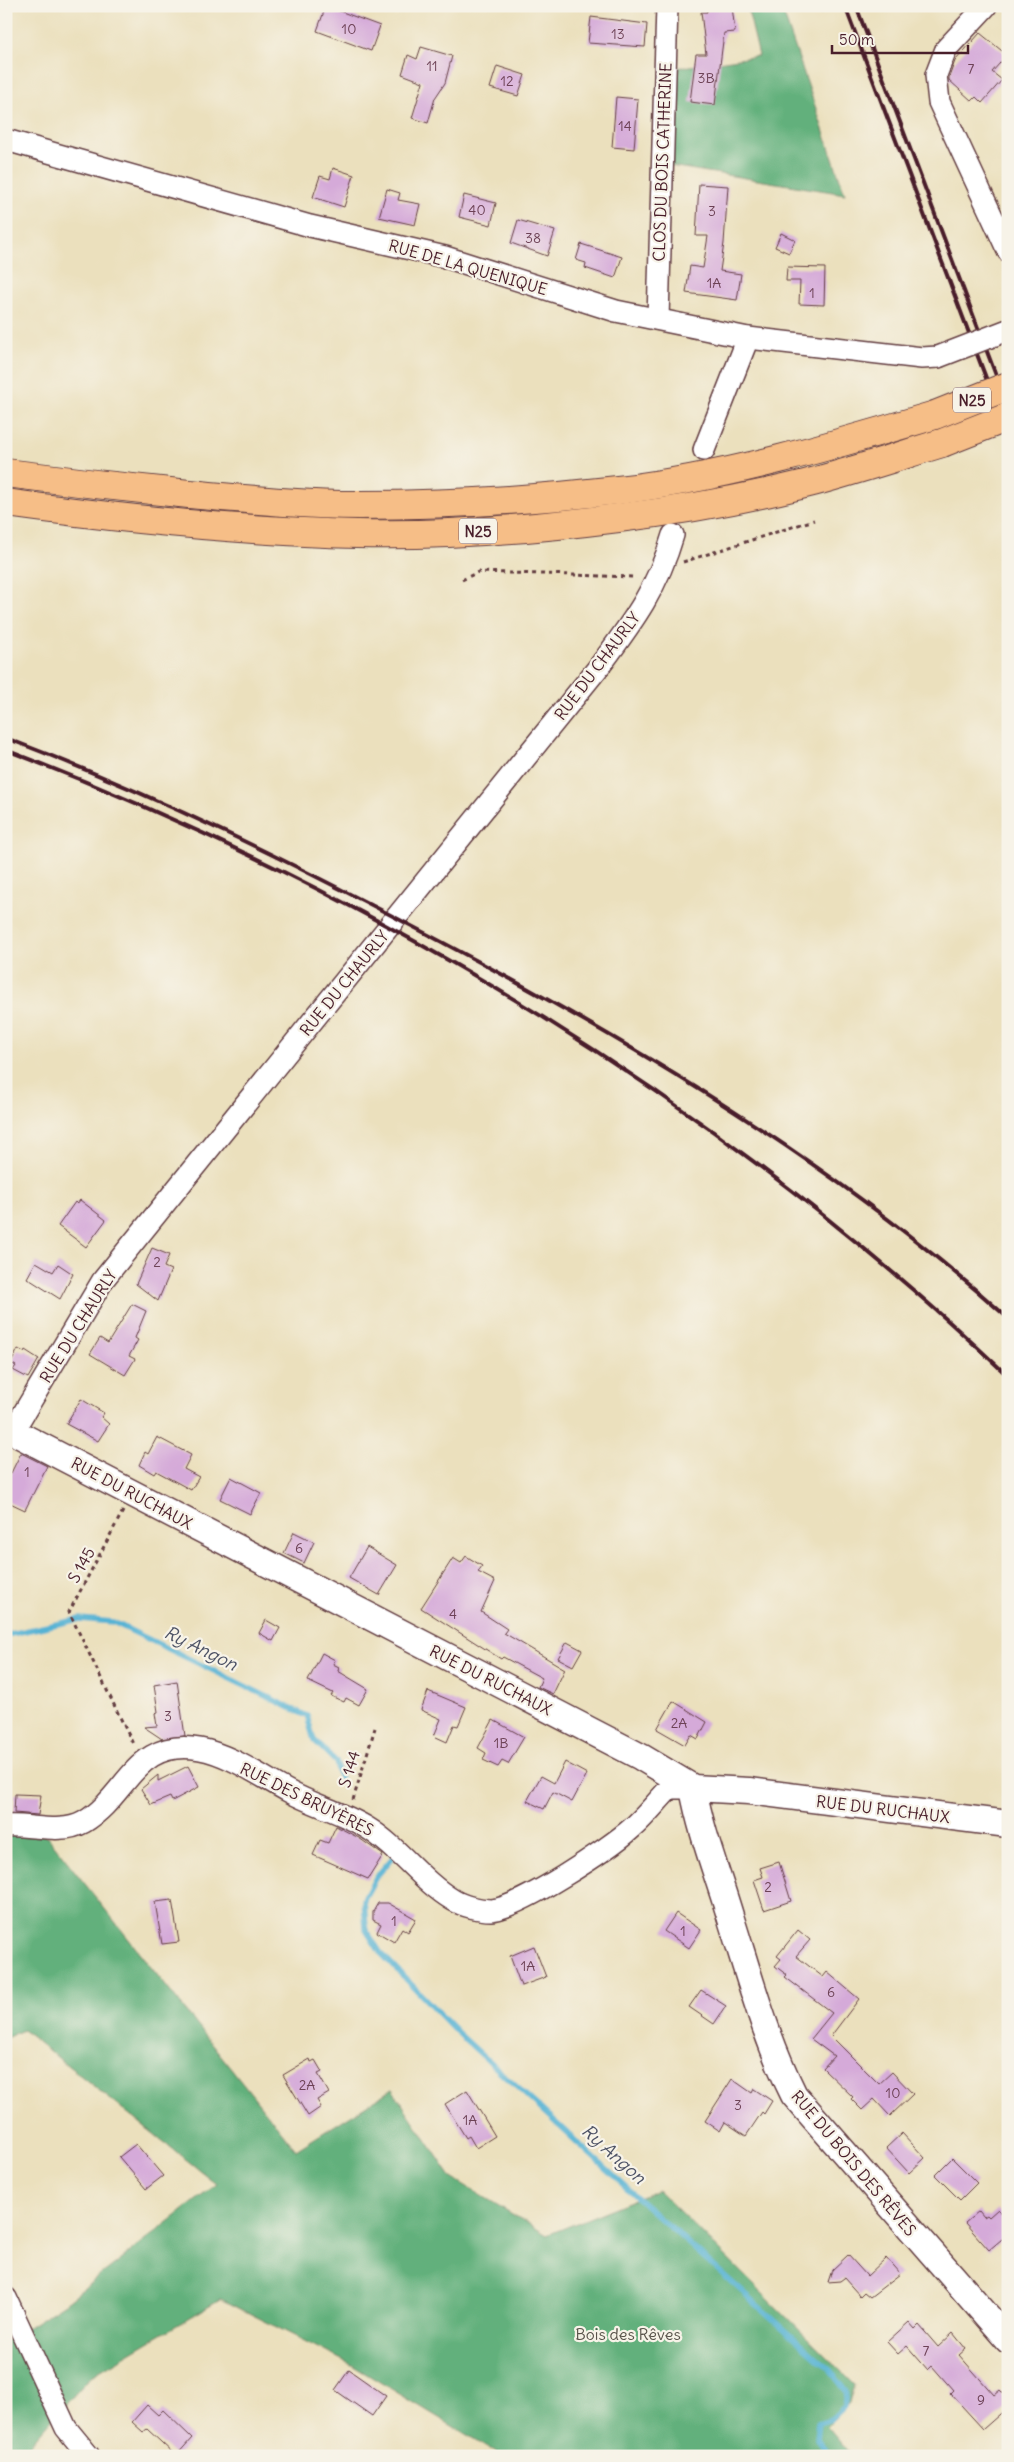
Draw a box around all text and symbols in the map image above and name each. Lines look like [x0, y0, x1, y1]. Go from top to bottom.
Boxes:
house number: 10 [342, 20, 356, 38]
scale bar [832, 22, 968, 54]
house number: 13 [611, 25, 625, 43]
text: 50 m [839, 30, 874, 49]
house number: 11 [426, 57, 438, 75]
house number: 7 [968, 60, 975, 78]
street label: CLOS DU BOIS CATHERINE [649, 62, 675, 262]
house number: 3B [697, 69, 715, 87]
house number: 12 [500, 72, 514, 90]
house number: 14 [618, 117, 632, 135]
house number: 40 [468, 201, 486, 219]
house number: 3 [708, 202, 716, 220]
house number: 38 [525, 229, 541, 247]
street label: RUE DE LA QUENIQUE [386, 235, 550, 299]
house number: 1A [707, 274, 721, 292]
house number: 1 [809, 284, 815, 302]
road number: N25 [953, 388, 991, 412]
road number: N25 [459, 518, 497, 544]
street label: RUE DU CHAURLY [550, 608, 644, 724]
street label: RUE DU CHAURLY [295, 926, 393, 1040]
house number: 2 [153, 1253, 161, 1271]
street label: RUE DU CHAURLY [35, 1266, 121, 1386]
street label: RUE DU RUCHAUX [68, 1453, 196, 1533]
house number: 1 [24, 1463, 30, 1481]
house number: 6 [295, 1539, 303, 1557]
street label: S 145 [63, 1544, 99, 1586]
house number: 4 [449, 1605, 457, 1623]
water label: Ry Angon [161, 1620, 242, 1676]
street label: RUE DU RUCHAUX [427, 1641, 555, 1719]
house number: 3 [164, 1707, 172, 1725]
house number: 2A [671, 1714, 687, 1732]
house number: 1B [494, 1734, 508, 1752]
street label: S 144 [334, 1748, 364, 1790]
street label: RUE DES BRUYÈRES [237, 1758, 377, 1840]
street label: RUE DU RUCHAUX [815, 1791, 951, 1827]
house number: 2 [764, 1878, 772, 1896]
house number: 1 [391, 1912, 397, 1930]
house number: 1 [680, 1922, 686, 1940]
house number: 1A [521, 1957, 535, 1975]
house number: 6 [827, 1983, 835, 2001]
house number: 2A [299, 2076, 315, 2094]
house number: 10 [886, 2084, 900, 2102]
street label: RUE DU BOIS DES RÊVES [787, 2086, 921, 2240]
house number: 3 [734, 2096, 742, 2114]
house number: 1A [463, 2111, 477, 2129]
water label: Ry Angon [577, 2119, 651, 2189]
park label: Bois des Rêves [575, 2324, 681, 2344]
house number: 7 [923, 2342, 930, 2360]
house number: 9 [977, 2391, 985, 2409]

